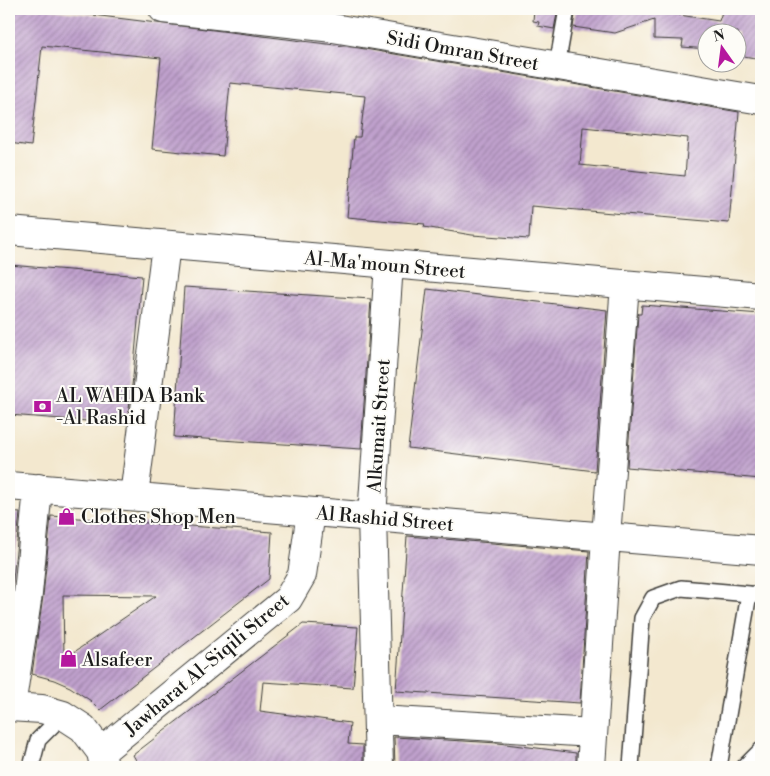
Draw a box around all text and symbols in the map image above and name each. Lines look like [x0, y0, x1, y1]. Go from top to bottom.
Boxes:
north arrow [698, 22, 748, 72]
street label: Sidi Omran Street [385, 26, 541, 76]
text: N [712, 26, 727, 46]
street label: Al-Ma'moun Street [302, 246, 467, 284]
street label: Alkumait Street [362, 358, 396, 495]
place label: AL WAHDA Bank -Al Rashid [55, 384, 205, 430]
bank icon: AL WAHDA Bank -Al Rashid [32, 396, 52, 416]
street label: Al Rashid Street [314, 501, 455, 537]
place label: Clothes Shop Men [81, 505, 236, 529]
shop icon: Clothes Shop Men [57, 506, 77, 526]
street label: Jawharat Al-Siqili Street [118, 588, 294, 742]
place label: Alsafeer [81, 648, 153, 672]
shop icon: Alsafeer [58, 649, 78, 669]

